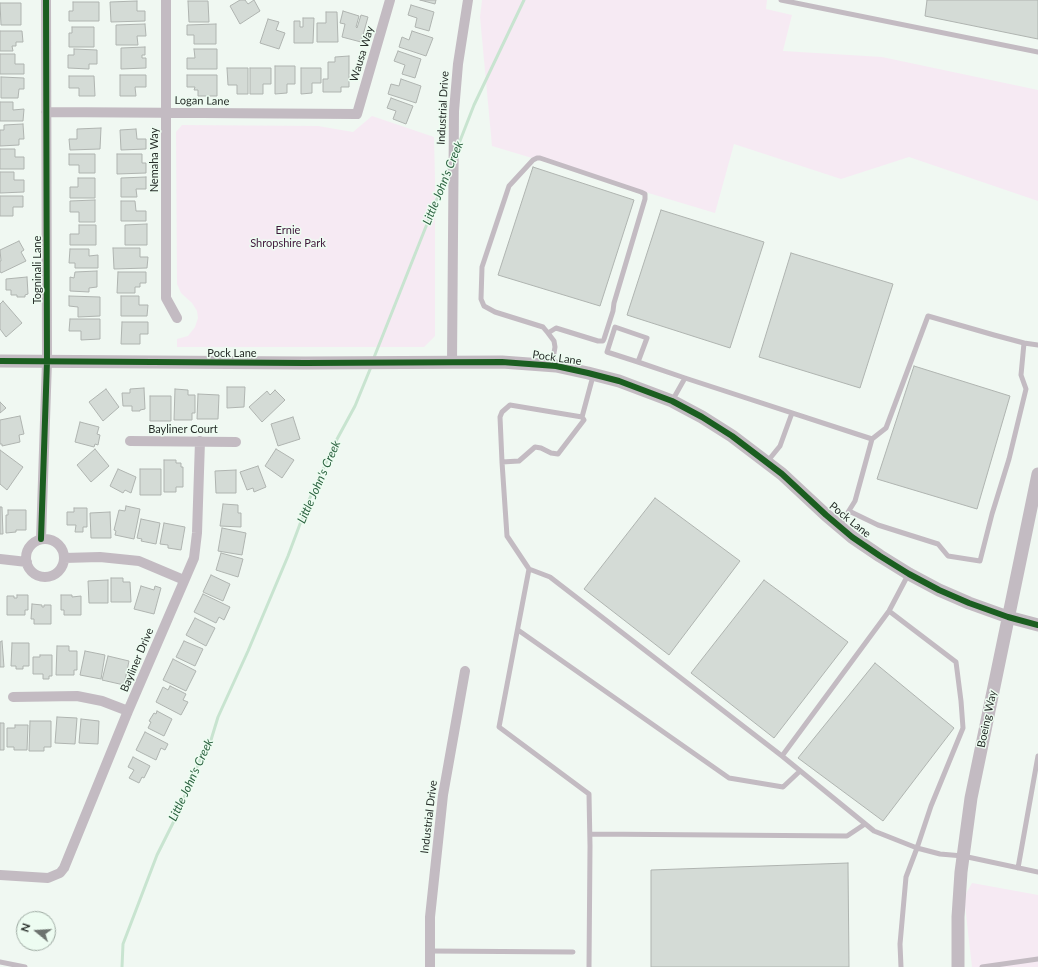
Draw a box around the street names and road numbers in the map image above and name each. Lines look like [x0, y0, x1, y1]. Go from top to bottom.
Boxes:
street label: Wausa Way [347, 25, 377, 83]
street label: Industrial Drive [434, 71, 452, 145]
street label: Logan Lane [175, 94, 229, 108]
street label: Nemaha Way [147, 128, 161, 192]
street label: Togninali Lane [30, 236, 44, 304]
street label: Pock Lane [207, 346, 257, 360]
street label: Pock Lane [532, 348, 582, 368]
street label: Bayliner Court [148, 422, 218, 436]
street label: Pock Lane [827, 499, 873, 541]
street label: Bayliner Drive [118, 626, 156, 694]
street label: Boeing Way [974, 689, 1000, 749]
street label: Industrial Drive [418, 780, 440, 854]

